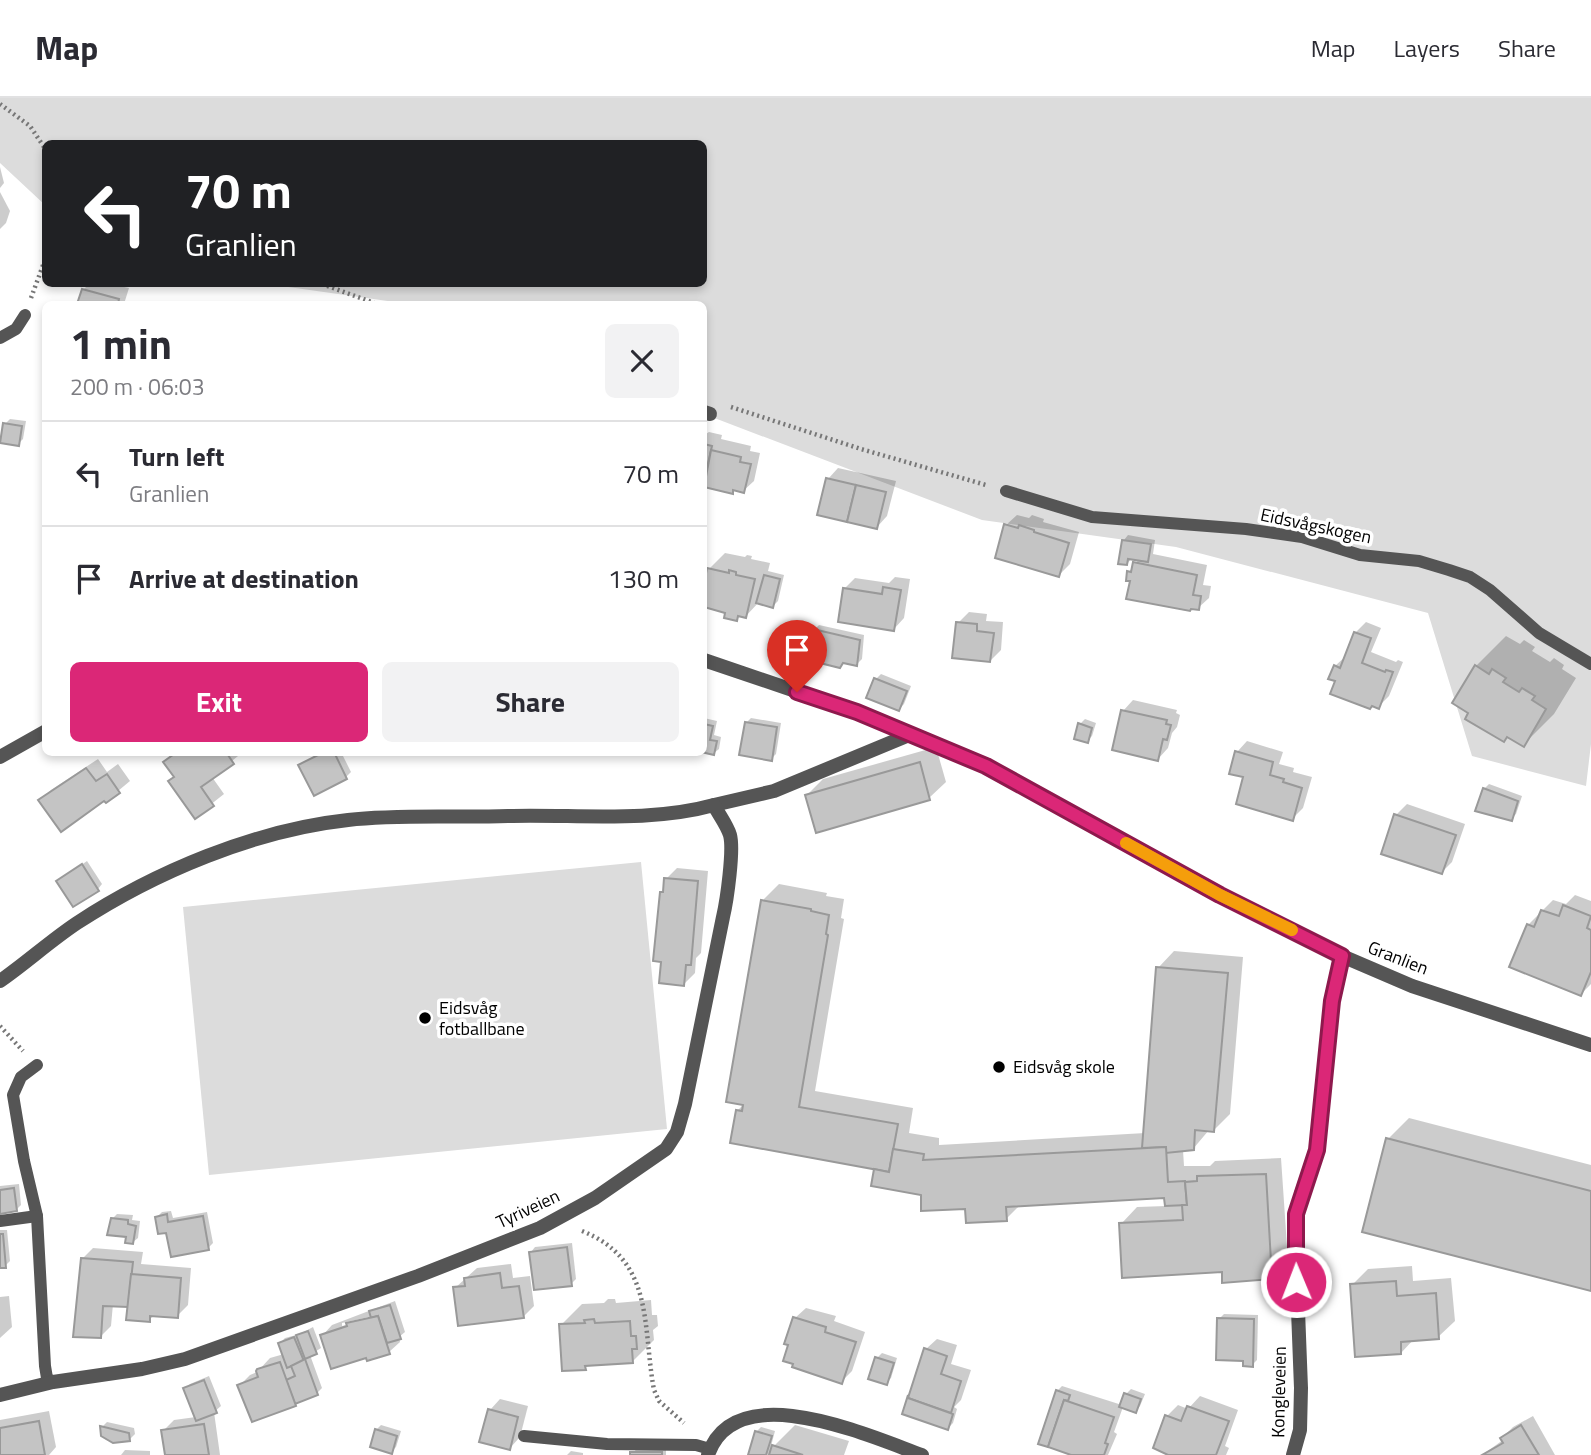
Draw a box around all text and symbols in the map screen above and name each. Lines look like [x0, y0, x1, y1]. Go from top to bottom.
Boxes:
text: Map [35, 23, 98, 73]
text: Map [1311, 30, 1356, 66]
text: Layers [1394, 30, 1460, 66]
text: Share [1498, 30, 1556, 66]
text: 70 m [185, 152, 292, 227]
icon: left [70, 168, 161, 259]
text: Granlien [185, 220, 297, 268]
text: 1 min [70, 311, 172, 375]
button: close [605, 324, 679, 398]
text: 200 m · 06:03 [70, 369, 205, 404]
text: Turn left [129, 437, 224, 476]
text: 70 m [622, 454, 679, 493]
icon: left [70, 455, 108, 493]
text: Granlien [129, 476, 209, 511]
street label: Eidsvågskogen [1258, 501, 1374, 550]
text: Arrive at destination [129, 559, 359, 598]
text: 130 m [608, 559, 679, 598]
icon: arrive [70, 560, 108, 598]
pin [767, 620, 827, 692]
icon: arrive [778, 631, 816, 669]
button: Exit [70, 662, 368, 742]
button: Share [382, 662, 679, 742]
street label: Granlien [1364, 934, 1432, 981]
place label: Eidsvåg fotballbane [439, 994, 525, 1042]
marker: Eidsvåg fotballbane [417, 1010, 433, 1026]
place label: Eidsvåg skole [1013, 1053, 1115, 1080]
marker: Eidsvåg skole [991, 1059, 1007, 1075]
street label: Tyriveien [492, 1182, 564, 1235]
position arrow [1259, 1245, 1333, 1319]
street label: Kongleveien [1264, 1346, 1293, 1438]

